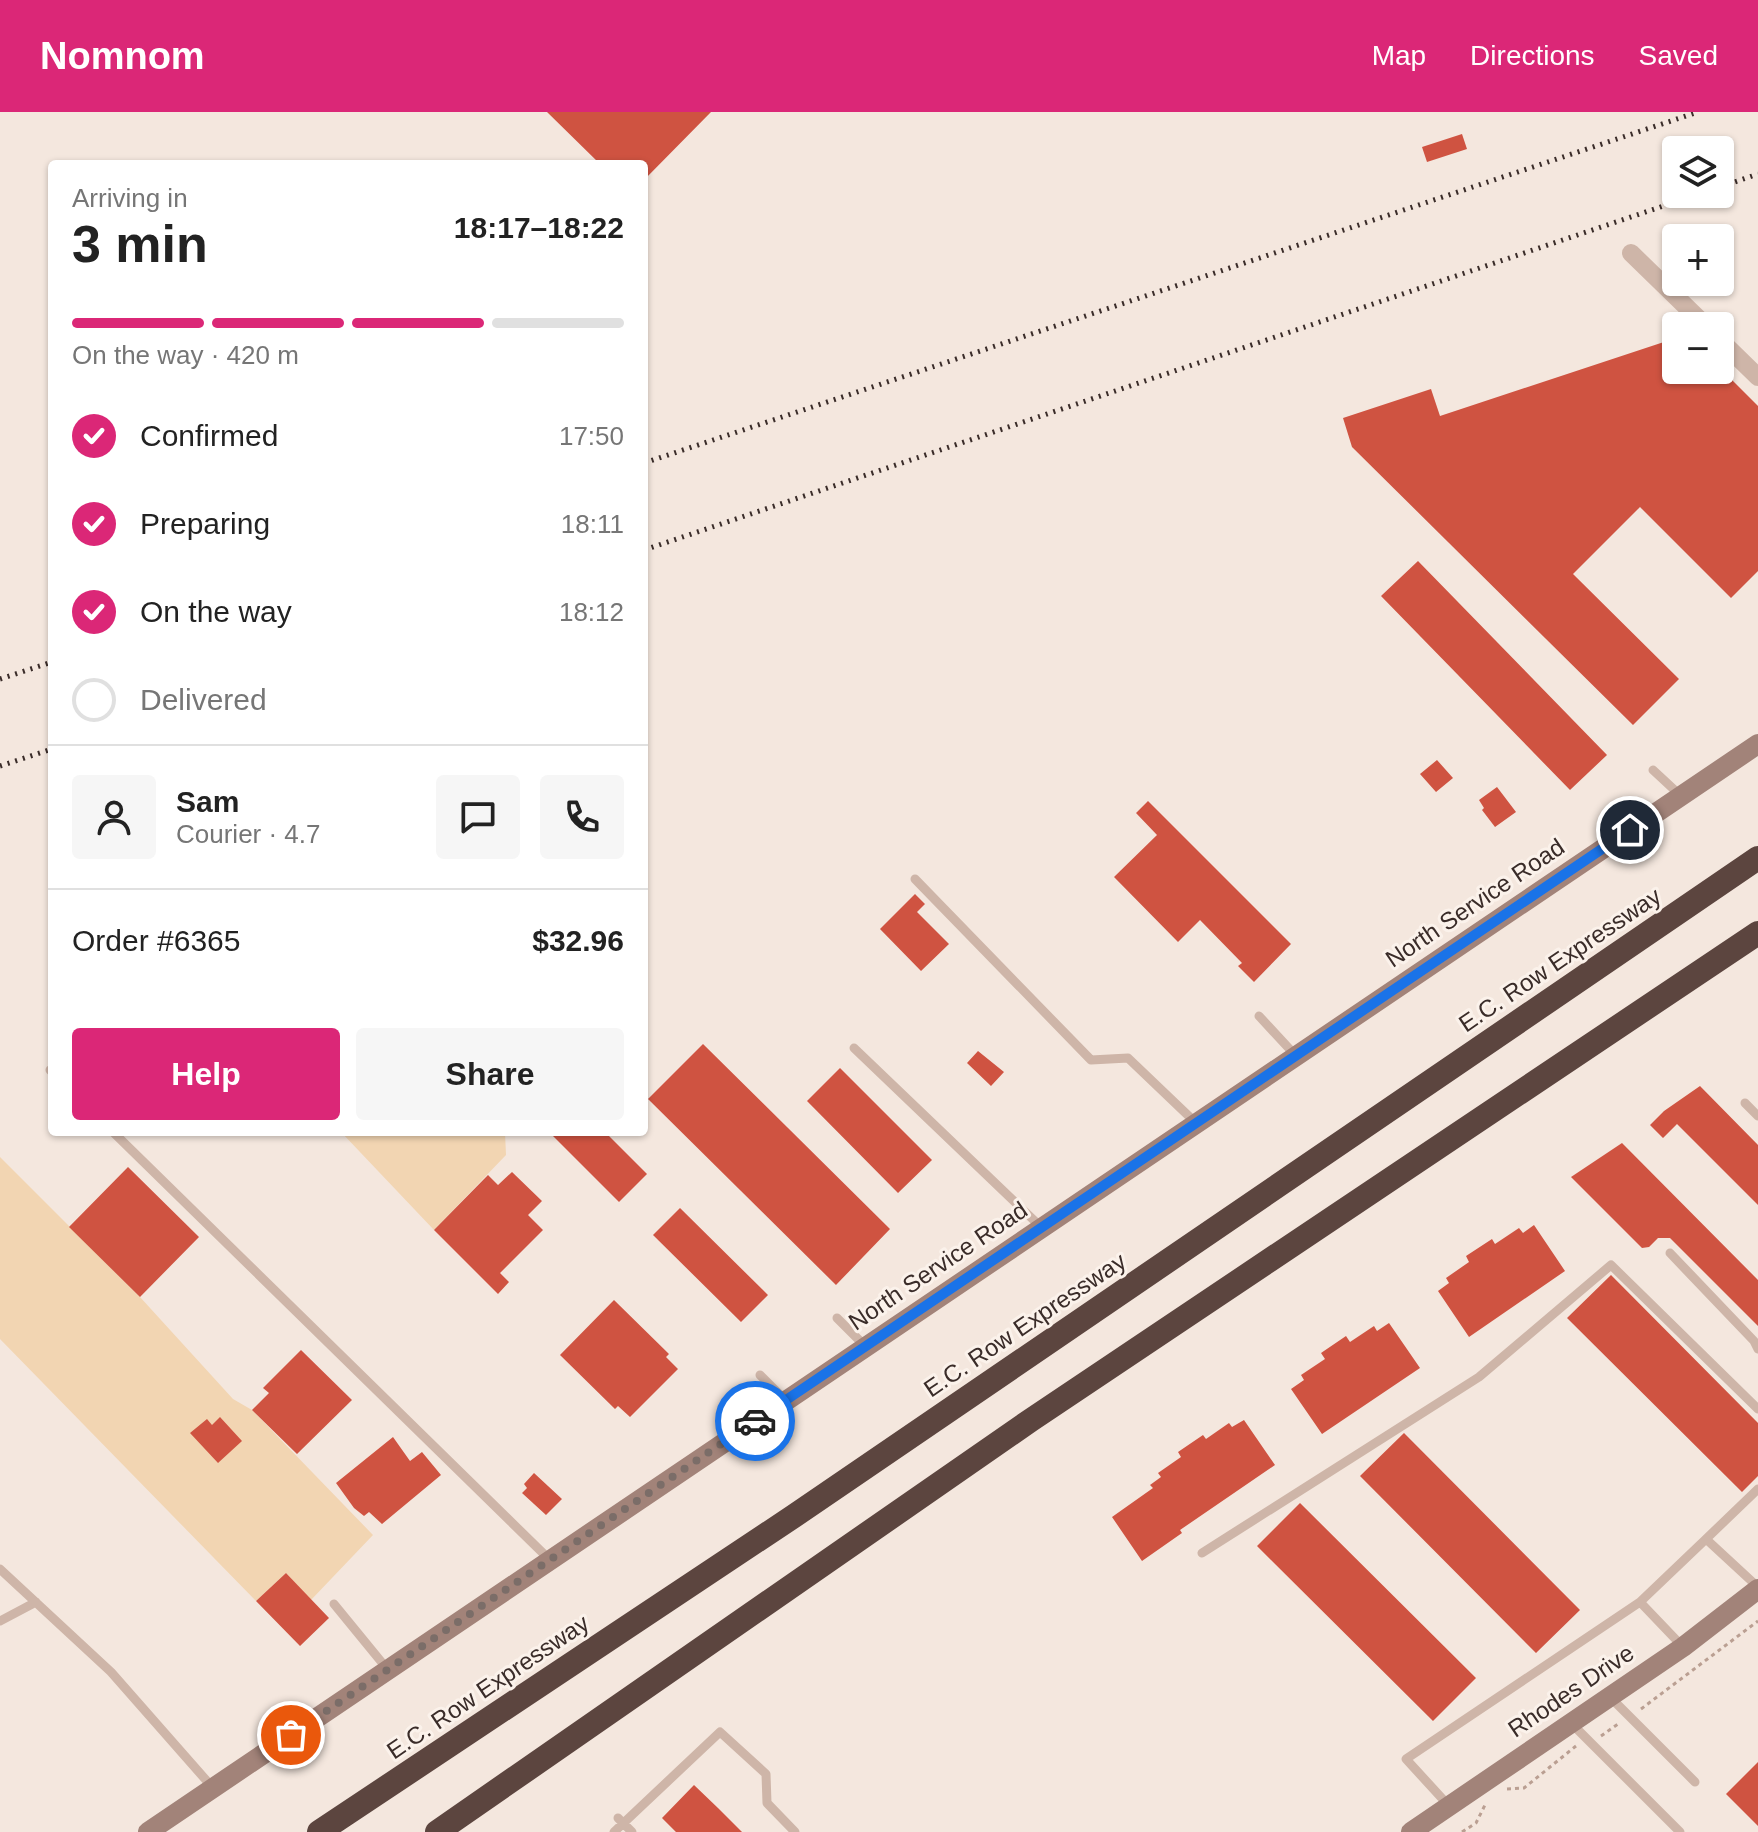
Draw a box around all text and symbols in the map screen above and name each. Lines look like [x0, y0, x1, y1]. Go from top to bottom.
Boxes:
text: Nomnom [40, 35, 205, 77]
text: Map [1372, 40, 1426, 71]
text: Directions [1470, 40, 1595, 71]
text: Saved [1639, 40, 1718, 71]
map controls [1662, 136, 1734, 384]
button: layers [1662, 136, 1734, 208]
text: Arriving in [72, 183, 188, 213]
text: 18:17–18:22 [454, 211, 624, 244]
text: 3 min [72, 215, 208, 273]
button: + [1662, 224, 1734, 296]
button: − [1662, 312, 1734, 384]
text: On the way · 420 m [72, 340, 299, 370]
icon: check [72, 414, 116, 458]
text: Confirmed [140, 419, 278, 452]
text: 17:50 [559, 421, 624, 451]
icon: check [72, 502, 116, 546]
text: Preparing [140, 507, 270, 540]
text: 18:11 [561, 509, 624, 539]
icon: check [72, 590, 116, 634]
text: On the way [140, 595, 292, 628]
text: 18:12 [559, 597, 624, 627]
text: Delivered [140, 683, 267, 716]
button: person [72, 775, 156, 859]
button: chat [436, 775, 520, 859]
button: phone [540, 775, 624, 859]
text: Sam [176, 785, 239, 818]
pin [1596, 796, 1664, 864]
icon: home [1608, 808, 1652, 852]
text: Courier · 4.7 [176, 819, 321, 849]
street label: North Service Road [1380, 833, 1569, 972]
street label: E.C. Row Expressway [1454, 882, 1666, 1037]
text: Order #6365 [72, 924, 240, 957]
text: $32.96 [532, 924, 624, 957]
button: Help [72, 1028, 340, 1120]
button: Share [356, 1028, 624, 1120]
street label: North Service Road [843, 1196, 1032, 1335]
street label: E.C. Row Expressway [919, 1247, 1131, 1402]
courier [715, 1381, 795, 1461]
icon: car [733, 1399, 777, 1443]
street label: E.C. Row Expressway [382, 1609, 594, 1764]
street label: Rhodes Drive [1503, 1639, 1639, 1742]
pin [257, 1701, 325, 1769]
icon: bag [269, 1713, 313, 1757]

